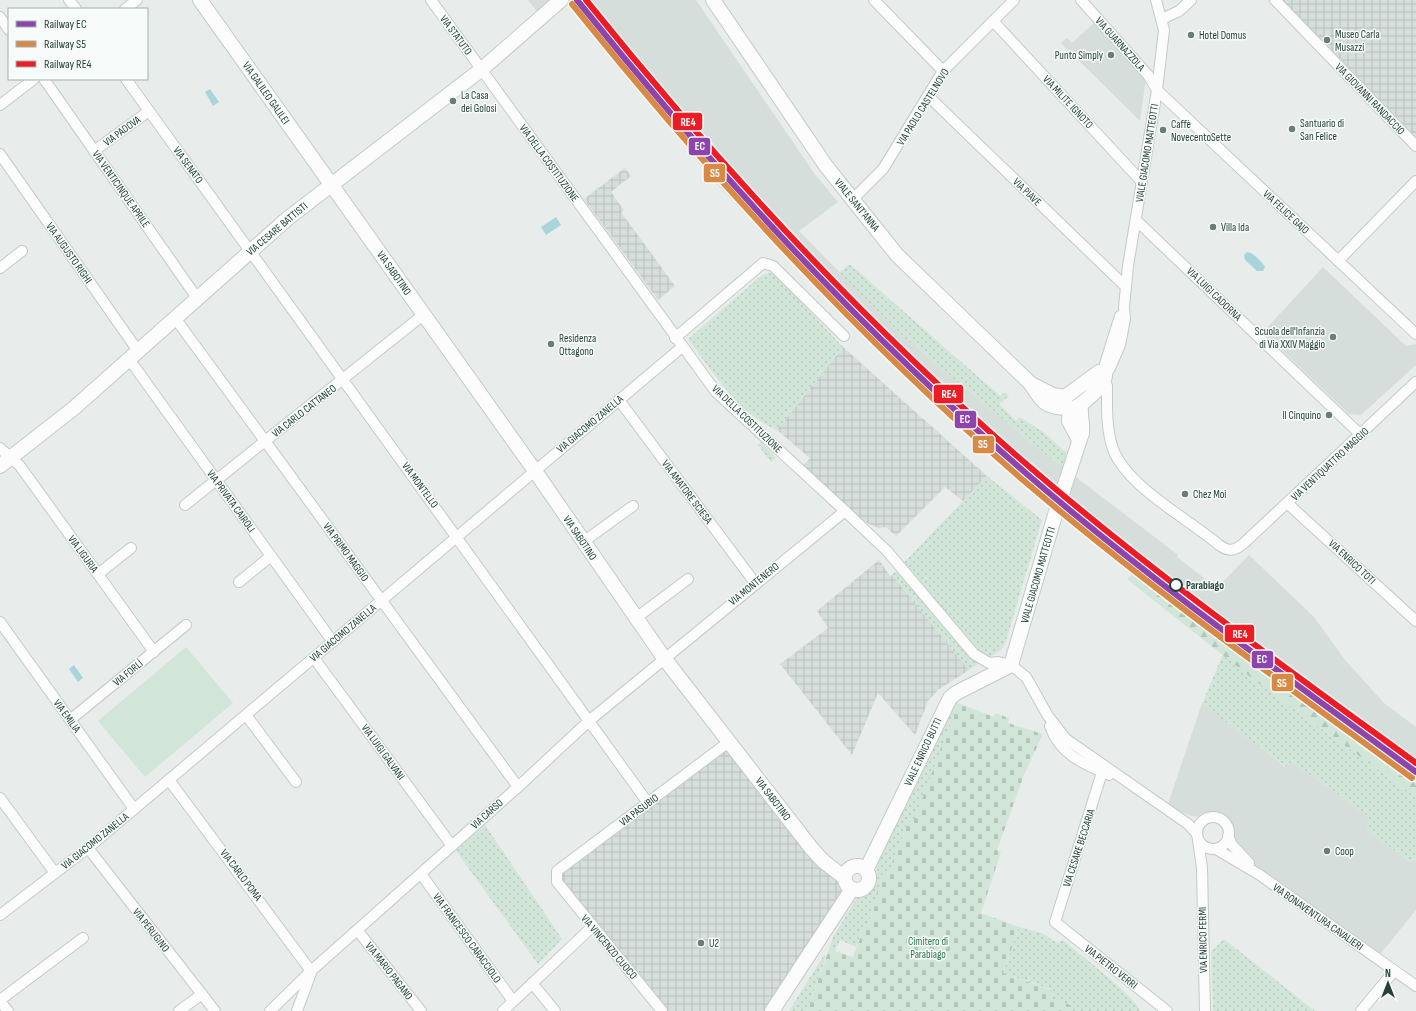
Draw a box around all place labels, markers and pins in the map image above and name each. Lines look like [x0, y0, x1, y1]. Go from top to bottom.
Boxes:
place label: Museo Carla Musazzi [1335, 28, 1380, 54]
place label: Hotel Domus [1199, 29, 1246, 42]
marker: Hotel Domus [1186, 30, 1196, 40]
marker: Museo Carla Musazzi [1322, 35, 1332, 45]
place label: Punto Simply [1055, 49, 1104, 62]
marker: Punto Simply [1106, 50, 1116, 60]
place label: La Casa dei Golosi [461, 89, 497, 115]
marker: La Casa dei Golosi [448, 96, 458, 106]
place label: Santuario di San Felice [1300, 117, 1344, 143]
place label: Caffè NovecentoSette [1171, 118, 1231, 144]
marker: Santuario di San Felice [1287, 124, 1297, 134]
marker: Caffè NovecentoSette [1158, 125, 1168, 135]
place label: Villa Ida [1221, 221, 1249, 234]
marker: Villa Ida [1208, 222, 1218, 232]
place label: Scuola dell'Infanzia di Via XXIV Maggio [1255, 325, 1325, 351]
place label: Residenza Ottagono [559, 332, 596, 358]
marker: Scuola dell'Infanzia di Via XXIV Maggio [1328, 332, 1338, 342]
marker: Residenza Ottagono [546, 339, 556, 349]
place label: Il Cinquino [1282, 409, 1321, 422]
marker: Il Cinquino [1324, 410, 1334, 420]
place label: Chez Moi [1193, 488, 1226, 501]
marker: Chez Moi [1180, 489, 1190, 499]
marker: Parabiago [1169, 578, 1183, 592]
place label: Parabiago [1186, 579, 1224, 592]
place label: Coop [1335, 845, 1354, 858]
marker: Coop [1322, 846, 1332, 856]
place label: U2 [709, 937, 719, 950]
marker: U2 [696, 938, 706, 948]

